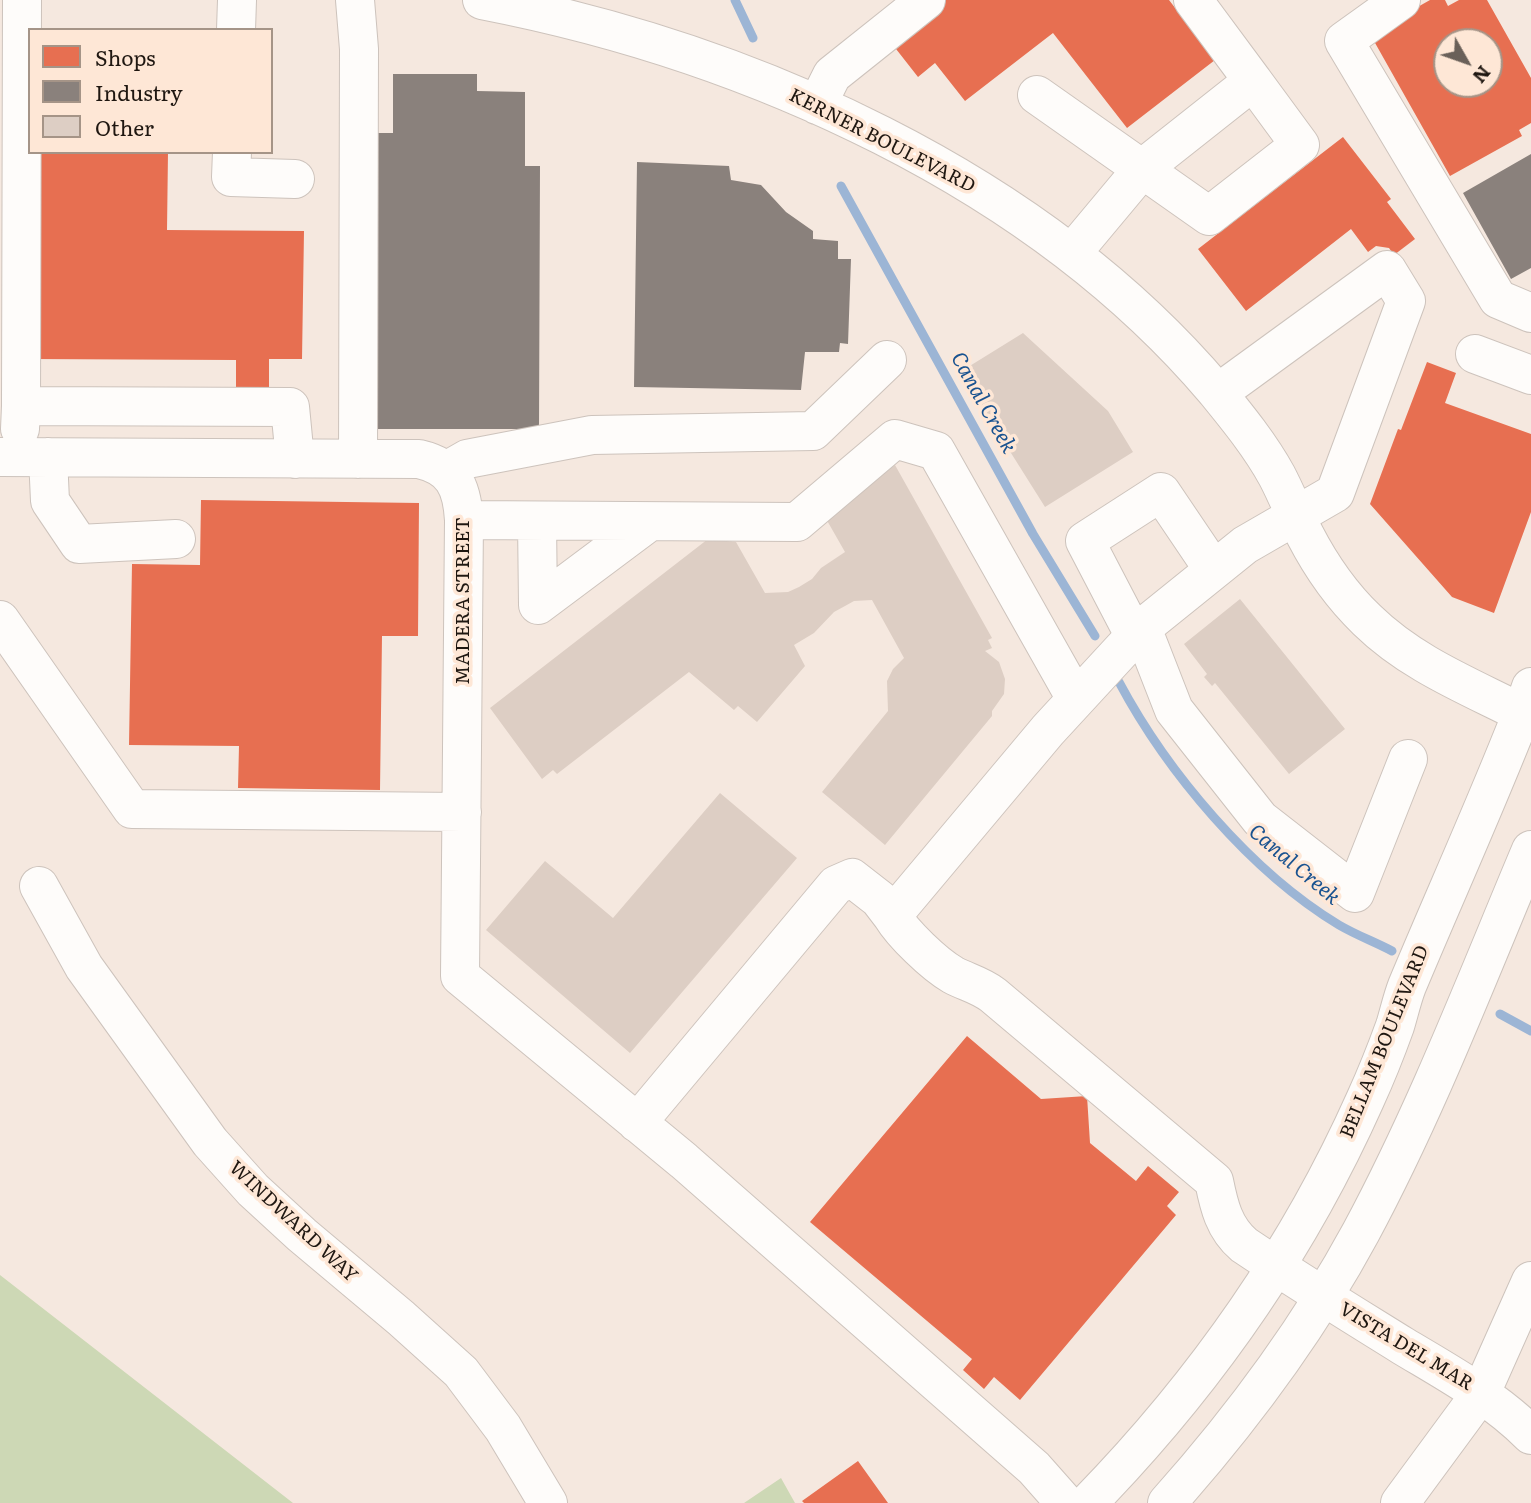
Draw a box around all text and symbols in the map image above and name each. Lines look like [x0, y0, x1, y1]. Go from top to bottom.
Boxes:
legend [28, 28, 273, 154]
north arrow [1433, 28, 1503, 98]
text: Shops [95, 41, 156, 72]
text: N [1467, 60, 1498, 90]
text: Industry [95, 76, 183, 107]
street label: KERNER BOULEVARD [785, 84, 979, 198]
text: Other [95, 111, 154, 142]
water label: Canal Creek [945, 348, 1021, 458]
street label: MADERA STREET [452, 517, 474, 685]
water label: Canal Creek [1243, 819, 1345, 911]
street label: BELLAM BOULEVARD [1336, 942, 1434, 1142]
street label: WINDWARD WAY [224, 1157, 362, 1287]
street label: VISTA DEL MAR [1335, 1298, 1477, 1396]

